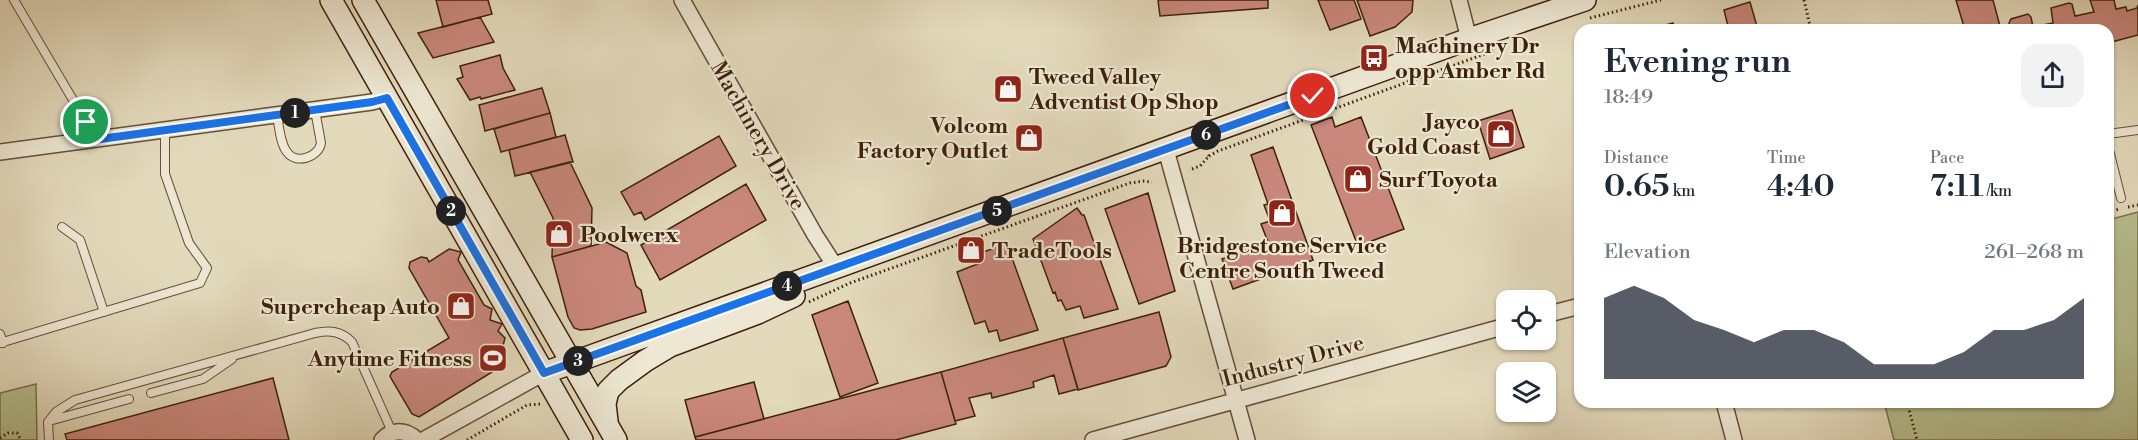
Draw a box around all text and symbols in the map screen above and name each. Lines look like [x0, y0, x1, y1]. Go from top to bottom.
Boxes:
place label: Machinery Dr opp Amber Rd [1395, 33, 1546, 85]
bus stop icon: Machinery Dr opp Amber Rd [1358, 42, 1390, 74]
text: Evening run [1604, 42, 1791, 83]
button: share [2021, 44, 2084, 107]
street label: Machinery Drive [704, 56, 811, 215]
place label: Tweed Valley Adventist Op Shop [1028, 64, 1219, 116]
pin [1287, 70, 1338, 121]
shop icon: Tweed Valley Adventist Op Shop [992, 73, 1024, 105]
icon: check [1296, 79, 1329, 112]
text: 18:49 [1604, 85, 1653, 110]
pin [60, 96, 111, 147]
pin: 1 [280, 98, 310, 128]
text: 1 [291, 103, 299, 123]
icon: arrive [69, 105, 102, 138]
place label: Jayco Gold Coast [1367, 109, 1480, 161]
place label: Volcom Factory Outlet [857, 113, 1008, 165]
shop icon: Jayco Gold Coast [1485, 118, 1517, 150]
pin: 6 [1191, 120, 1221, 150]
shop icon: Volcom Factory Outlet [1013, 122, 1045, 154]
text: 6 [1201, 125, 1211, 145]
text: Distance [1604, 148, 1669, 168]
text: Time [1767, 148, 1806, 168]
text: Pace [1930, 148, 1964, 168]
shop icon: Surf Toyota [1342, 163, 1374, 195]
place label: Surf Toyota [1379, 167, 1499, 194]
text: 0.65 [1604, 168, 1670, 206]
text: 4:40 [1767, 168, 1835, 206]
text: 7:11 [1930, 168, 1983, 206]
text: km [1670, 181, 1695, 201]
text: /km [1983, 181, 2012, 201]
pin: 2 [436, 196, 466, 226]
pin: 5 [982, 196, 1012, 226]
shop icon: Bridgestone Service Centre South Tweed [1266, 197, 1298, 229]
text: 2 [446, 201, 456, 221]
text: 5 [992, 201, 1002, 221]
shop icon: Poolwerx [543, 218, 575, 250]
place label: Poolwerx [580, 222, 679, 249]
place label: Bridgestone Service Centre South Tweed [1177, 233, 1387, 285]
shop icon: TradeTools [955, 234, 987, 266]
place label: TradeTools [992, 238, 1112, 265]
text: Elevation [1604, 240, 1691, 265]
text: 261–268 m [1984, 240, 2084, 265]
pin: 4 [772, 271, 802, 301]
text: 4 [782, 276, 792, 296]
shop icon: Supercheap Auto [445, 290, 477, 322]
map controls [1496, 290, 1556, 422]
button: locate [1496, 290, 1556, 350]
place label: Supercheap Auto [261, 294, 440, 321]
street label: Industry Drive [1220, 330, 1367, 393]
sports icon: Anytime Fitness [477, 342, 509, 374]
place label: Anytime Fitness [307, 346, 472, 373]
pin: 3 [563, 346, 593, 376]
text: 3 [573, 351, 583, 371]
button: layers [1496, 362, 1556, 422]

